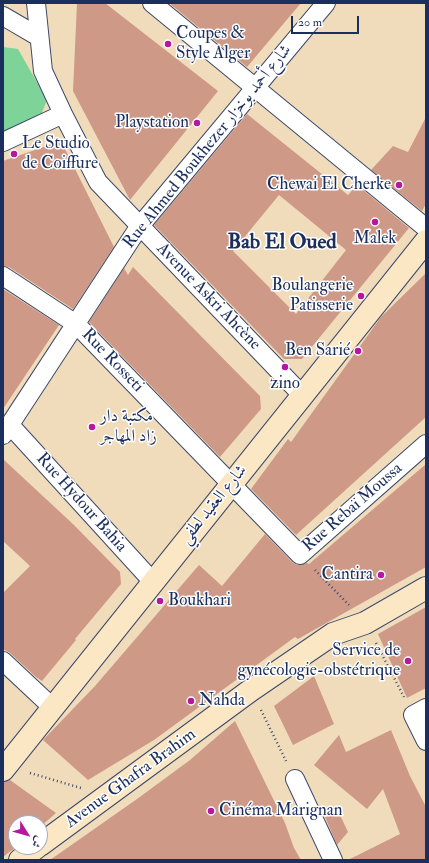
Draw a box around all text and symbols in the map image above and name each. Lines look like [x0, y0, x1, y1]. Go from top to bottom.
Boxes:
scale bar [293, 8, 361, 34]
text: 20 m [298, 15, 322, 30]
place label: Coupes & Style Alger [176, 24, 250, 64]
marker: Coupes & Style Alger [163, 39, 173, 49]
street label: Rue Ahmed Boukhezer شارع أحمد بوخزار [119, 41, 297, 253]
place label: Playstation [115, 113, 189, 133]
marker: Playstation [192, 118, 202, 128]
place label: Le Studio de Coiffure [22, 134, 98, 174]
marker: Le Studio de Coiffure [9, 149, 19, 159]
place label: Chewai El Cherke [267, 175, 391, 195]
marker: Chewai El Cherke [394, 180, 404, 190]
marker: Malek [370, 217, 380, 227]
place label: Malek [354, 229, 396, 249]
district label: Bab El Oued [227, 230, 337, 256]
street label: Avenue Askri Ahcène [152, 239, 264, 355]
place label: Boulangerie Patisserie [271, 276, 353, 316]
marker: Boulangerie Patisserie [356, 291, 366, 301]
street label: Rue Rosseti [77, 325, 147, 397]
place label: Ben Sarié [285, 341, 350, 361]
marker: Ben Sarié [353, 346, 363, 356]
marker: zino [280, 362, 290, 372]
place label: zino [270, 374, 300, 394]
place label: مكتبة دار زاد المهاجر [100, 407, 157, 447]
marker: مكتبة دار زاد المهاجر [87, 422, 97, 432]
street label: Rue Hydour Bahia [31, 449, 131, 557]
street label: Rue Rebaï Moussa [299, 459, 407, 557]
street label: شارع العقيد لطفي [176, 461, 252, 549]
place label: Cantira [322, 565, 373, 585]
marker: Cantira [376, 570, 386, 580]
place label: Boukhari [168, 591, 231, 611]
marker: Boukhari [155, 596, 165, 606]
place label: Service de gynécologie-obstétrique [238, 641, 400, 681]
marker: Service de gynécologie-obstétrique [403, 656, 413, 666]
place label: Nahda [199, 691, 245, 711]
marker: Nahda [186, 696, 196, 706]
street label: Avenue Ghafra Brahim [62, 725, 200, 833]
place label: Cinéma Marignan [219, 801, 343, 821]
marker: Cinéma Marignan [206, 806, 216, 816]
north arrow [8, 815, 48, 855]
text: ش [29, 834, 46, 850]

